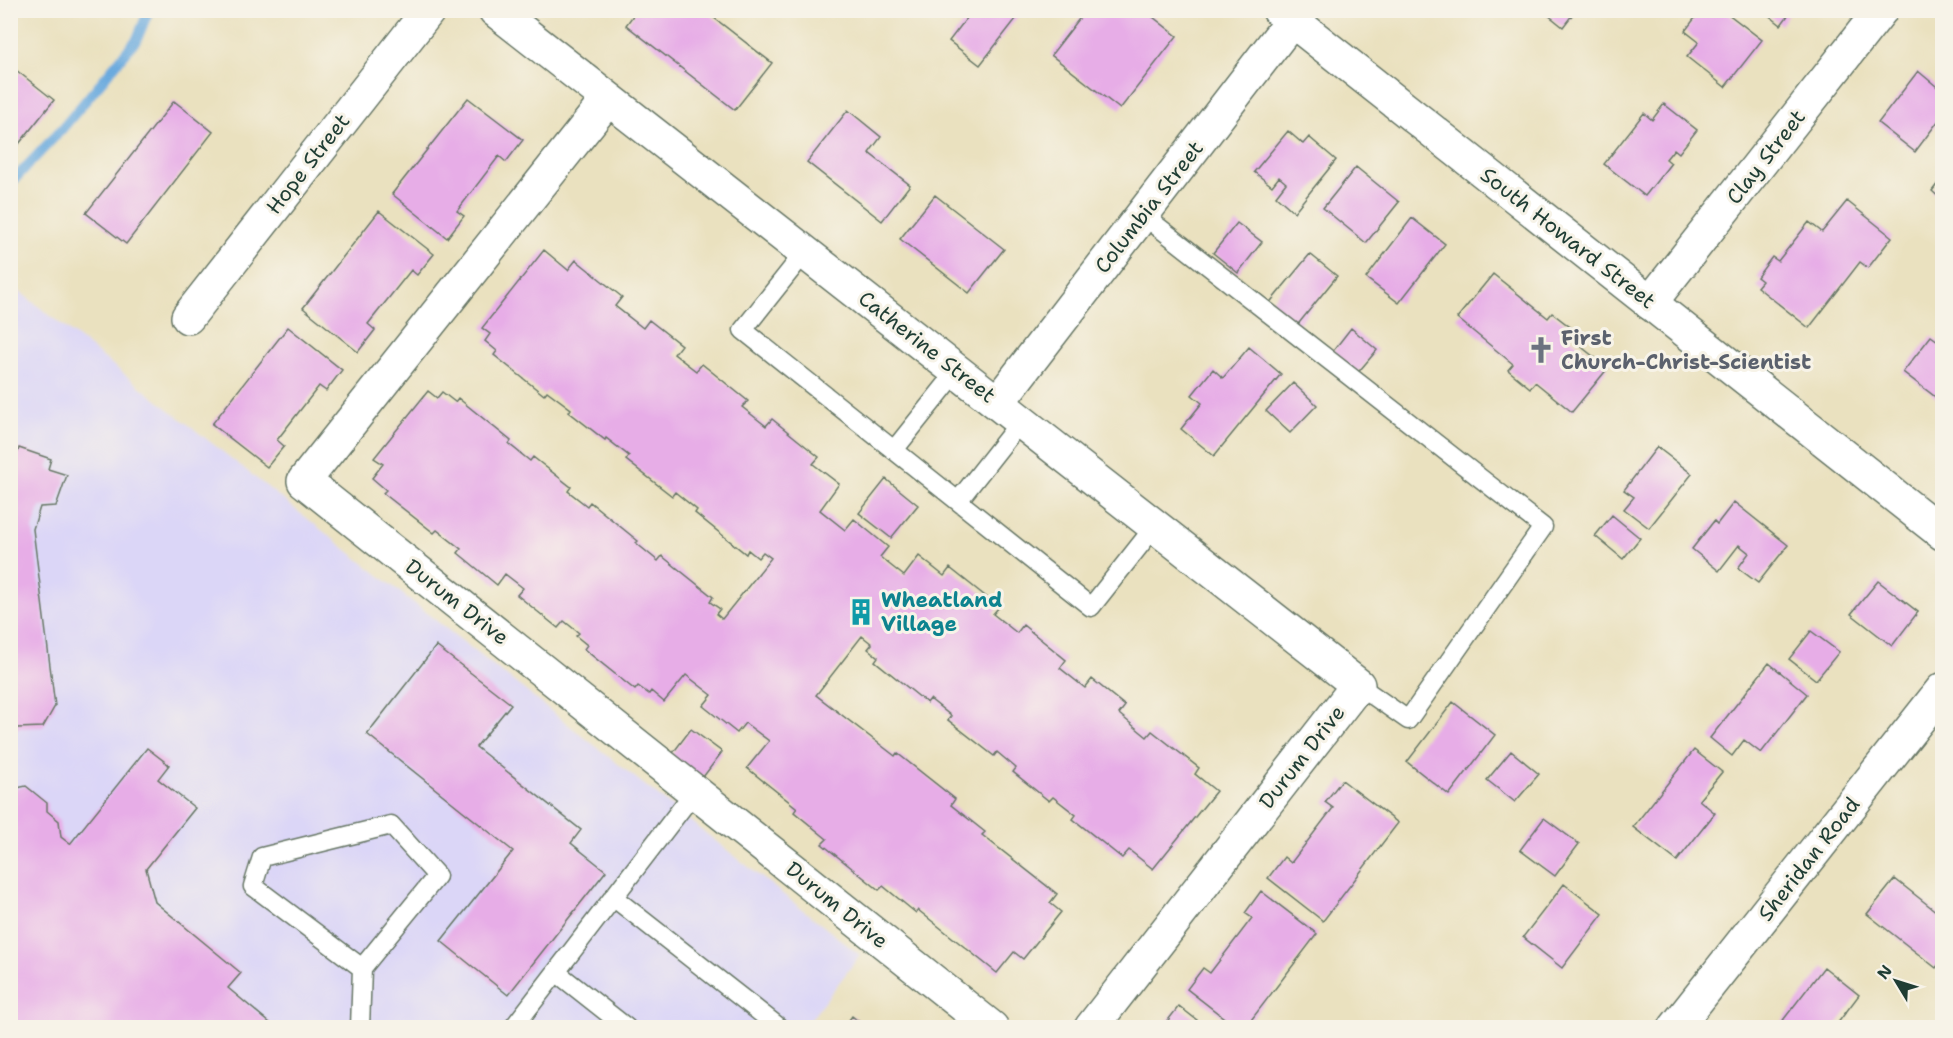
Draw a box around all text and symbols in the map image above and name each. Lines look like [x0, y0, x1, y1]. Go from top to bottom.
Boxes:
street label: Clay Street [1720, 104, 1812, 210]
street label: Hope Street [260, 108, 356, 220]
street label: Columbia Street [1088, 135, 1210, 279]
street label: South Howard Street [1475, 161, 1661, 315]
street label: Catherine Street [853, 285, 1001, 409]
place label: First Church-Christ-Scientist [1561, 324, 1811, 376]
church icon: First Church-Christ-Scientist [1526, 335, 1556, 365]
street label: Durum Drive [400, 553, 514, 651]
place label: Wheatland Village [881, 586, 1002, 638]
building icon: Wheatland Village [846, 597, 876, 627]
street label: Durum Drive [1253, 700, 1351, 814]
street label: Sheridan Road [1752, 791, 1866, 927]
street label: Durum Drive [780, 855, 894, 955]
north arrow [1866, 951, 1926, 1011]
text: N [1872, 961, 1897, 984]

